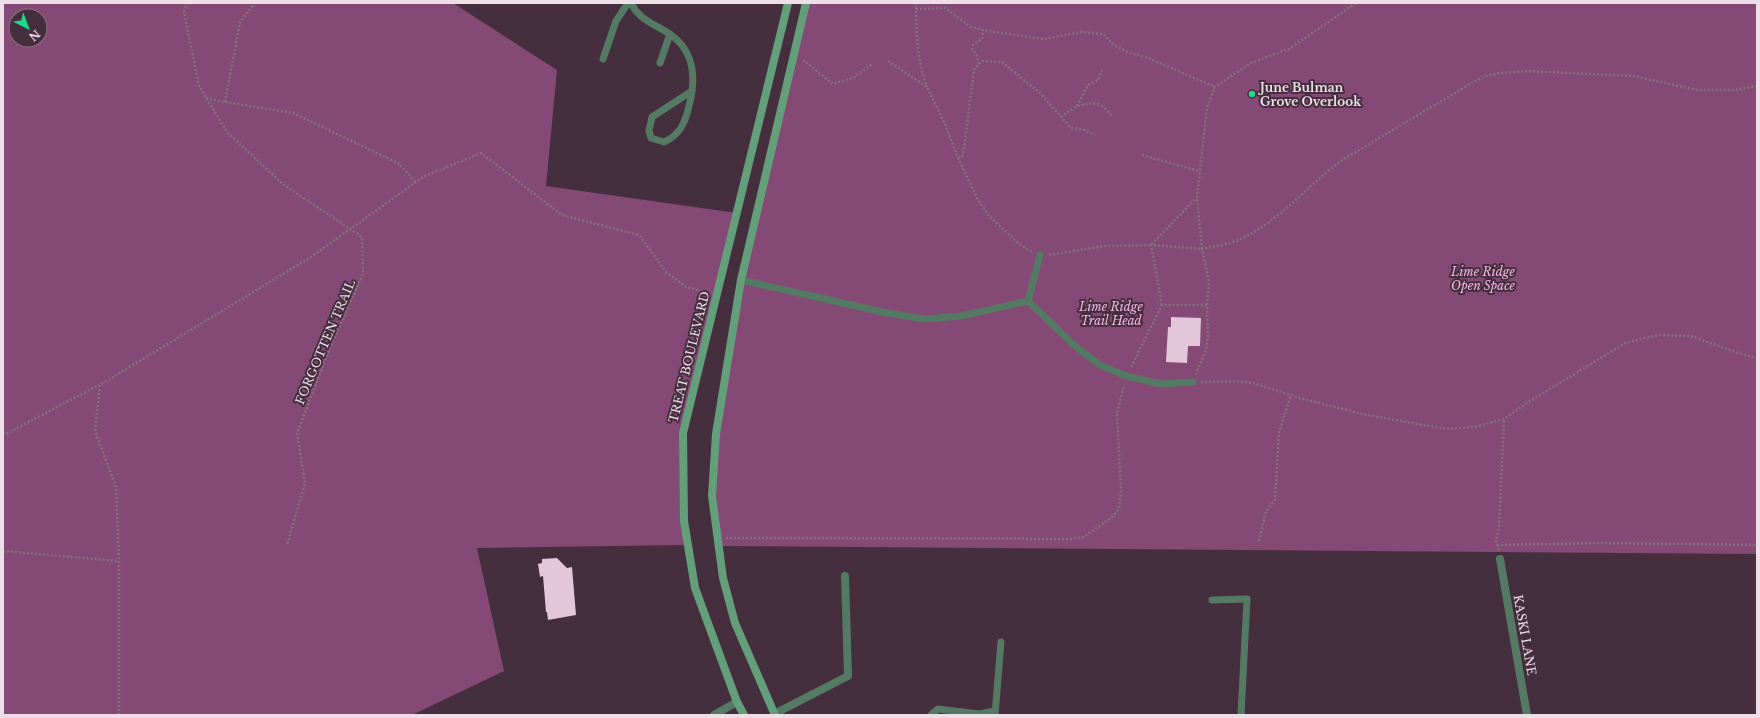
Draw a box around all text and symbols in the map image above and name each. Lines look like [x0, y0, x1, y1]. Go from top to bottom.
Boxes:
north arrow [8, 8, 48, 48]
text: N [26, 27, 43, 45]
place label: June Bulman Grove Overlook [1257, 80, 1362, 109]
marker: June Bulman Grove Overlook [1247, 89, 1257, 99]
park label: Lime Ridge Open Space [1450, 264, 1515, 293]
street label: FORGOTTEN TRAIL [292, 277, 358, 407]
street label: TREAT BOULEVARD [665, 290, 713, 424]
park label: Lime Ridge Trail Head [1078, 299, 1143, 328]
street label: KASKI LANE [1511, 593, 1540, 677]

